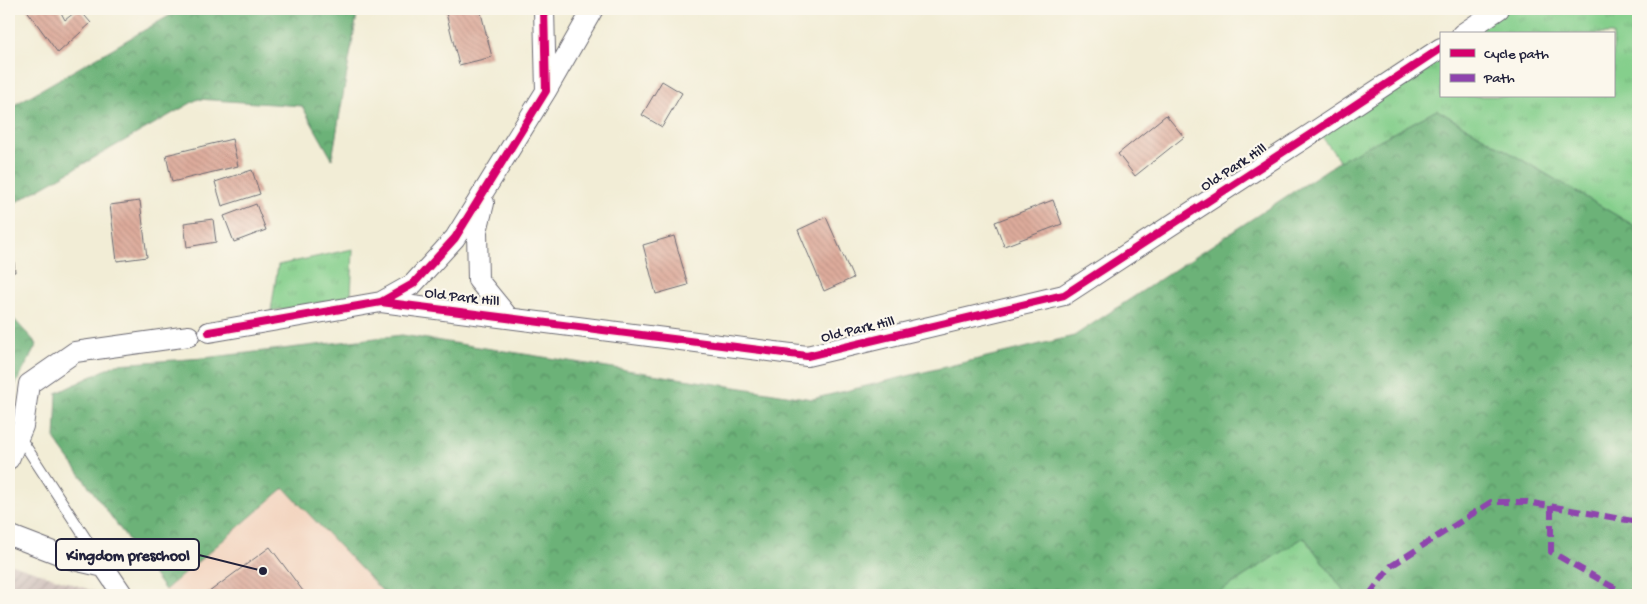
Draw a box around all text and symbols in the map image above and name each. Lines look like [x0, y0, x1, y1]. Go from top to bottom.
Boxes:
legend [1440, 32, 1614, 98]
text: Cycle path [1484, 46, 1549, 64]
text: Path [1483, 70, 1515, 88]
street label: Old Park Hill [1198, 140, 1270, 196]
street label: Old Park Hill [424, 284, 500, 312]
street label: Old Park Hill [819, 313, 897, 347]
callout: Kingdom preschool [56, 539, 199, 570]
text: Kingdom preschool [65, 548, 190, 567]

